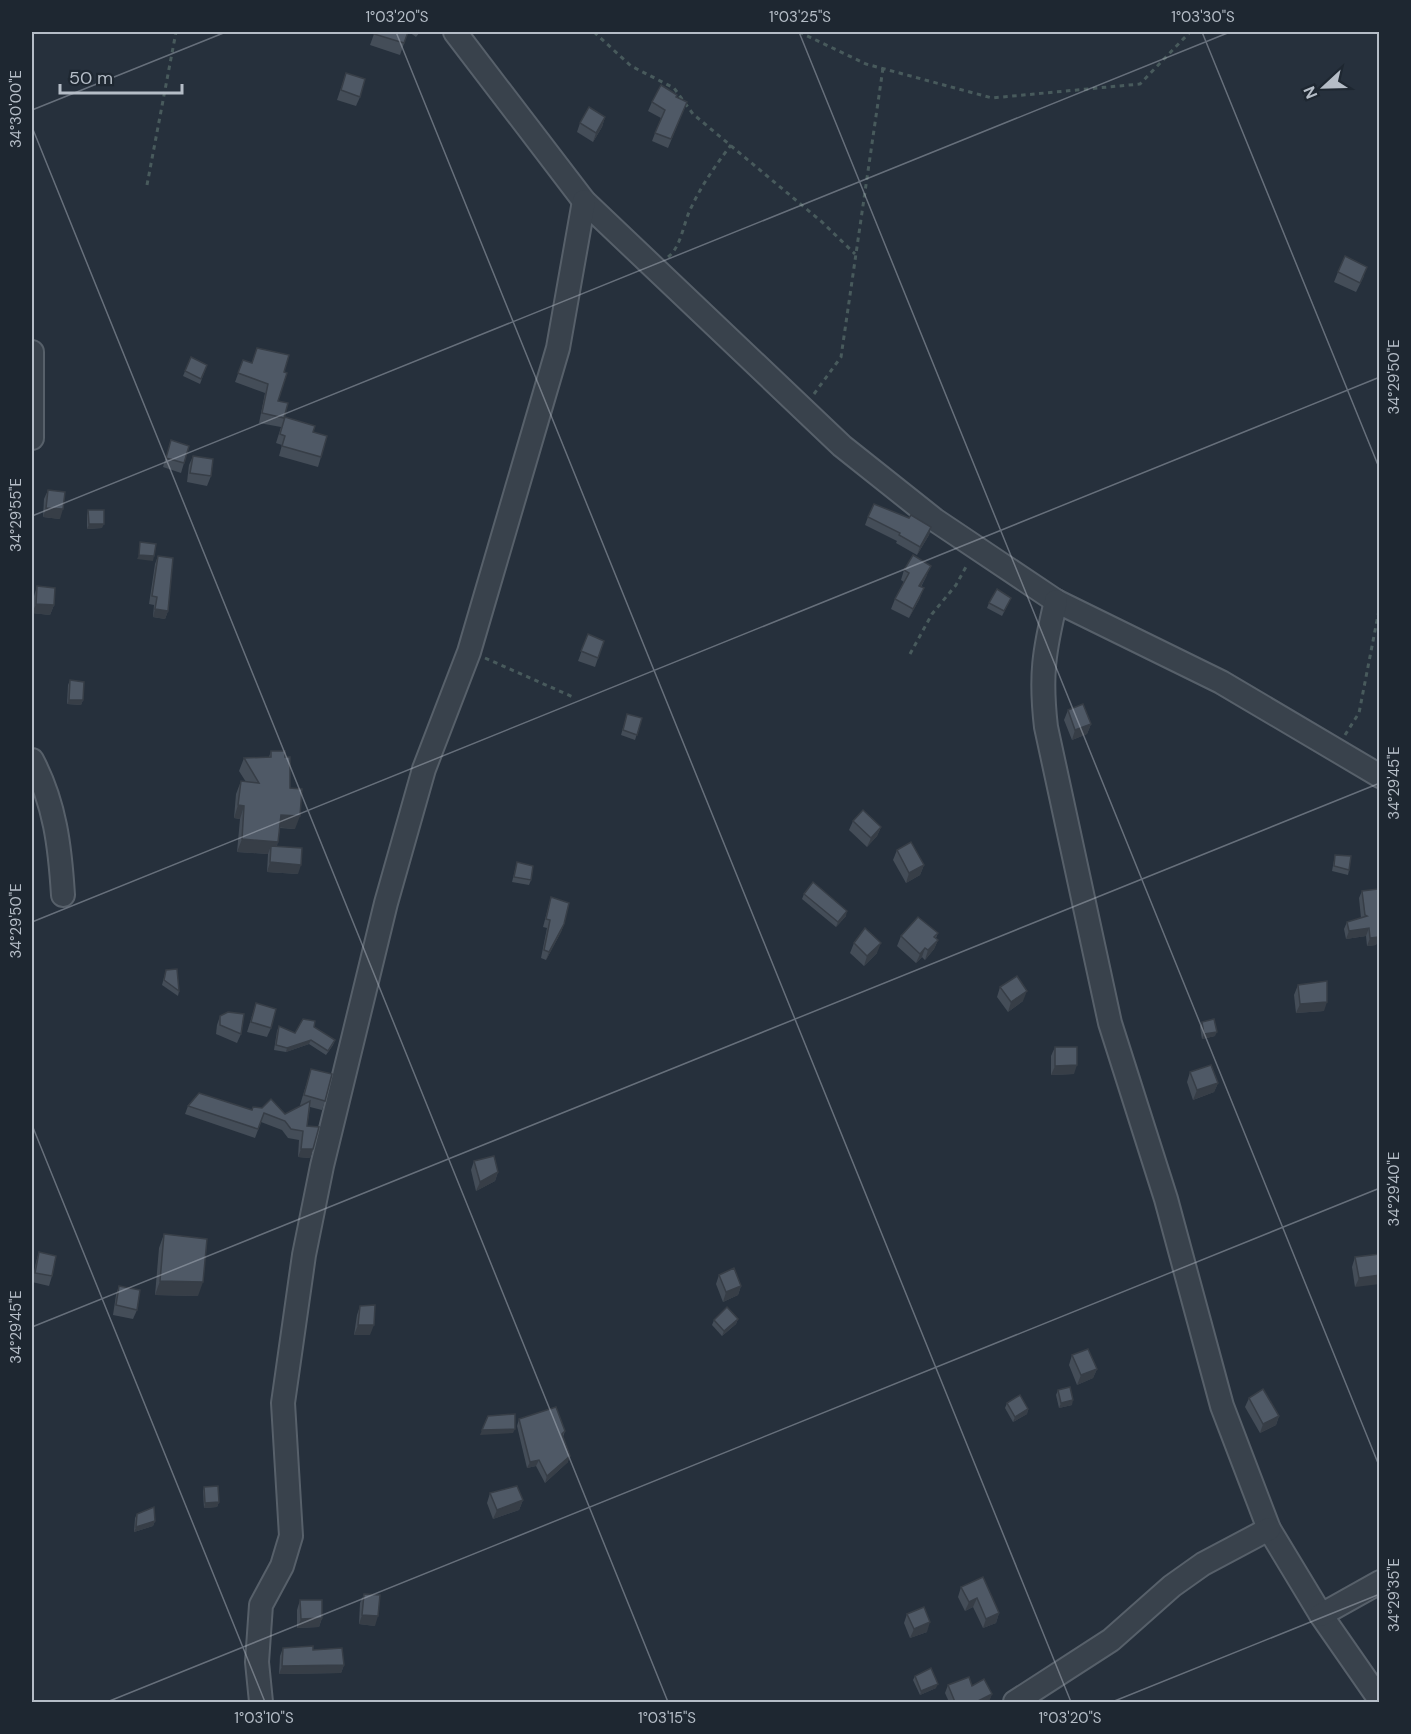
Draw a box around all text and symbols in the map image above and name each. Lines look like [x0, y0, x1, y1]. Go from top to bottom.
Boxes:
text: 1°03'20"S [365, 7, 429, 27]
text: 1°03'25"S [769, 7, 831, 27]
text: 1°03'30"S [1171, 7, 1235, 27]
scale bar [60, 57, 182, 95]
north arrow [1294, 57, 1354, 117]
text: 50 m [69, 66, 113, 90]
text: 34°30'00"E [6, 70, 26, 148]
text: N [1299, 83, 1322, 102]
text: 34°29'50"E [1384, 339, 1404, 415]
text: 34°29'55"E [6, 478, 26, 552]
text: 34°29'45"E [1384, 746, 1404, 820]
text: 34°29'50"E [6, 883, 26, 959]
text: 34°29'40"E [1384, 1152, 1404, 1226]
text: 34°29'45"E [6, 1290, 26, 1364]
text: 34°29'35"E [1384, 1558, 1404, 1632]
text: 1°03'10"S [234, 1708, 294, 1728]
text: 1°03'15"S [638, 1708, 696, 1728]
text: 1°03'20"S [1038, 1708, 1102, 1728]

